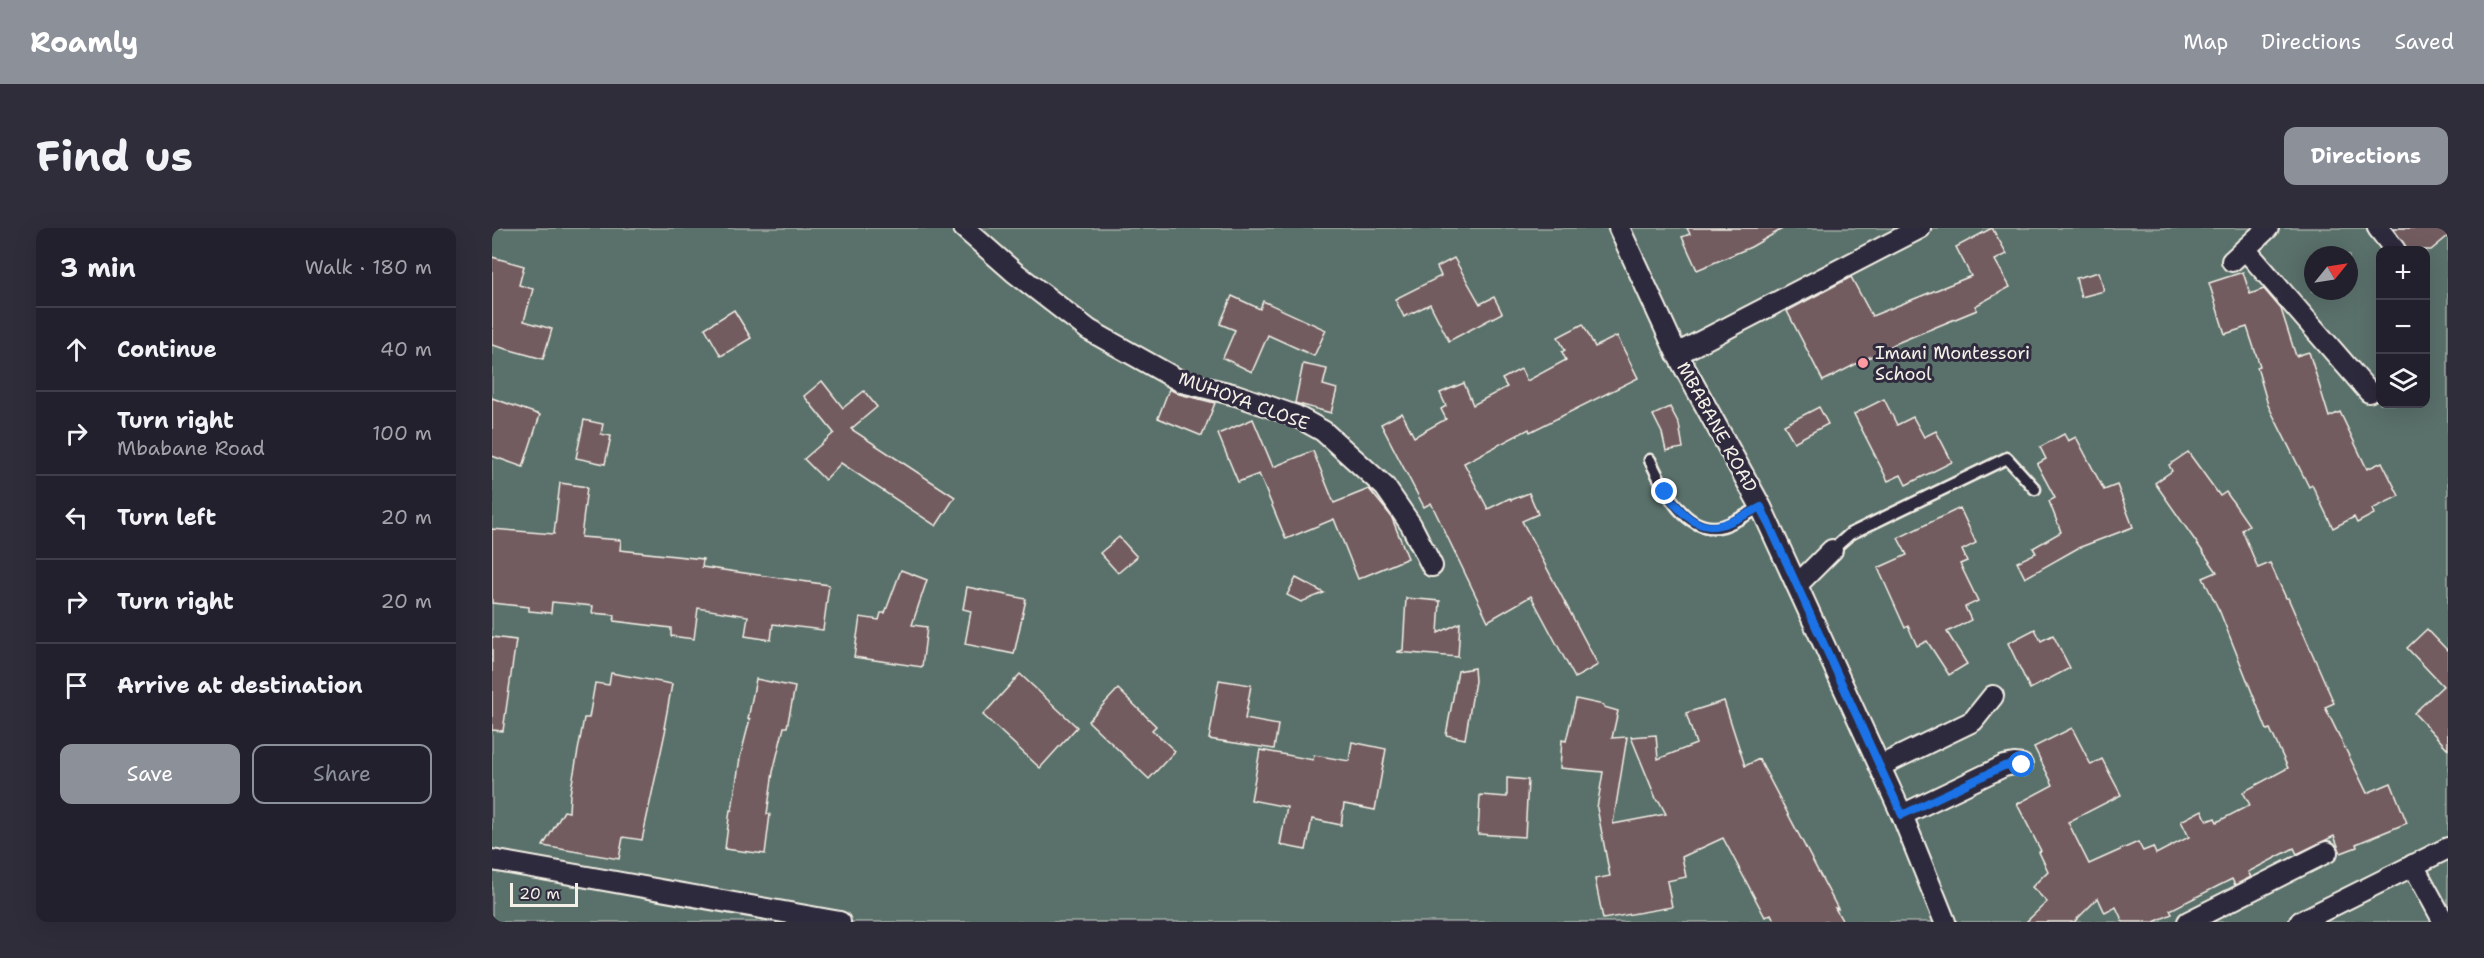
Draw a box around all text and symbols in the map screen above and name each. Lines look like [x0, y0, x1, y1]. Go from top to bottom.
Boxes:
text: Roamly [30, 23, 138, 61]
text: Map [2183, 28, 2228, 56]
text: Directions [2261, 28, 2361, 56]
text: Saved [2394, 28, 2454, 56]
button: Directions [2284, 127, 2448, 185]
text: Find us [36, 128, 193, 184]
north arrow [2304, 246, 2358, 300]
map controls [2376, 246, 2430, 408]
button: + [2376, 246, 2430, 300]
text: 3 min [60, 250, 136, 285]
text: Walk · 180 m [305, 254, 432, 280]
button: − [2376, 300, 2430, 354]
icon: ahead [60, 333, 93, 366]
text: Continue [117, 335, 217, 364]
text: 40 m [380, 336, 432, 362]
place label: Imani Montessori School [1875, 341, 2030, 386]
button: layers [2376, 354, 2430, 408]
marker: Imani Montessori School [1856, 356, 1870, 370]
street label: MBABANE ROAD [1671, 358, 1763, 497]
street label: MUHOYA CLOSE [1175, 366, 1313, 436]
text: Turn right [117, 406, 234, 435]
icon: right [60, 417, 93, 450]
text: 100 m [372, 420, 432, 446]
text: Mbabane Road [117, 435, 265, 461]
route end [1651, 478, 1677, 504]
icon: left [60, 501, 93, 534]
text: Turn left [117, 503, 216, 532]
text: 20 m [381, 504, 432, 530]
icon: right [60, 585, 93, 618]
text: Turn right [117, 587, 234, 616]
text: 20 m [381, 588, 432, 614]
icon: arrive [60, 669, 93, 702]
text: Arrive at destination [117, 671, 363, 700]
button: Save [60, 744, 240, 804]
button: Share [252, 744, 432, 804]
route start [2008, 751, 2034, 777]
scale bar [510, 880, 578, 908]
text: 20 m [519, 883, 560, 904]

